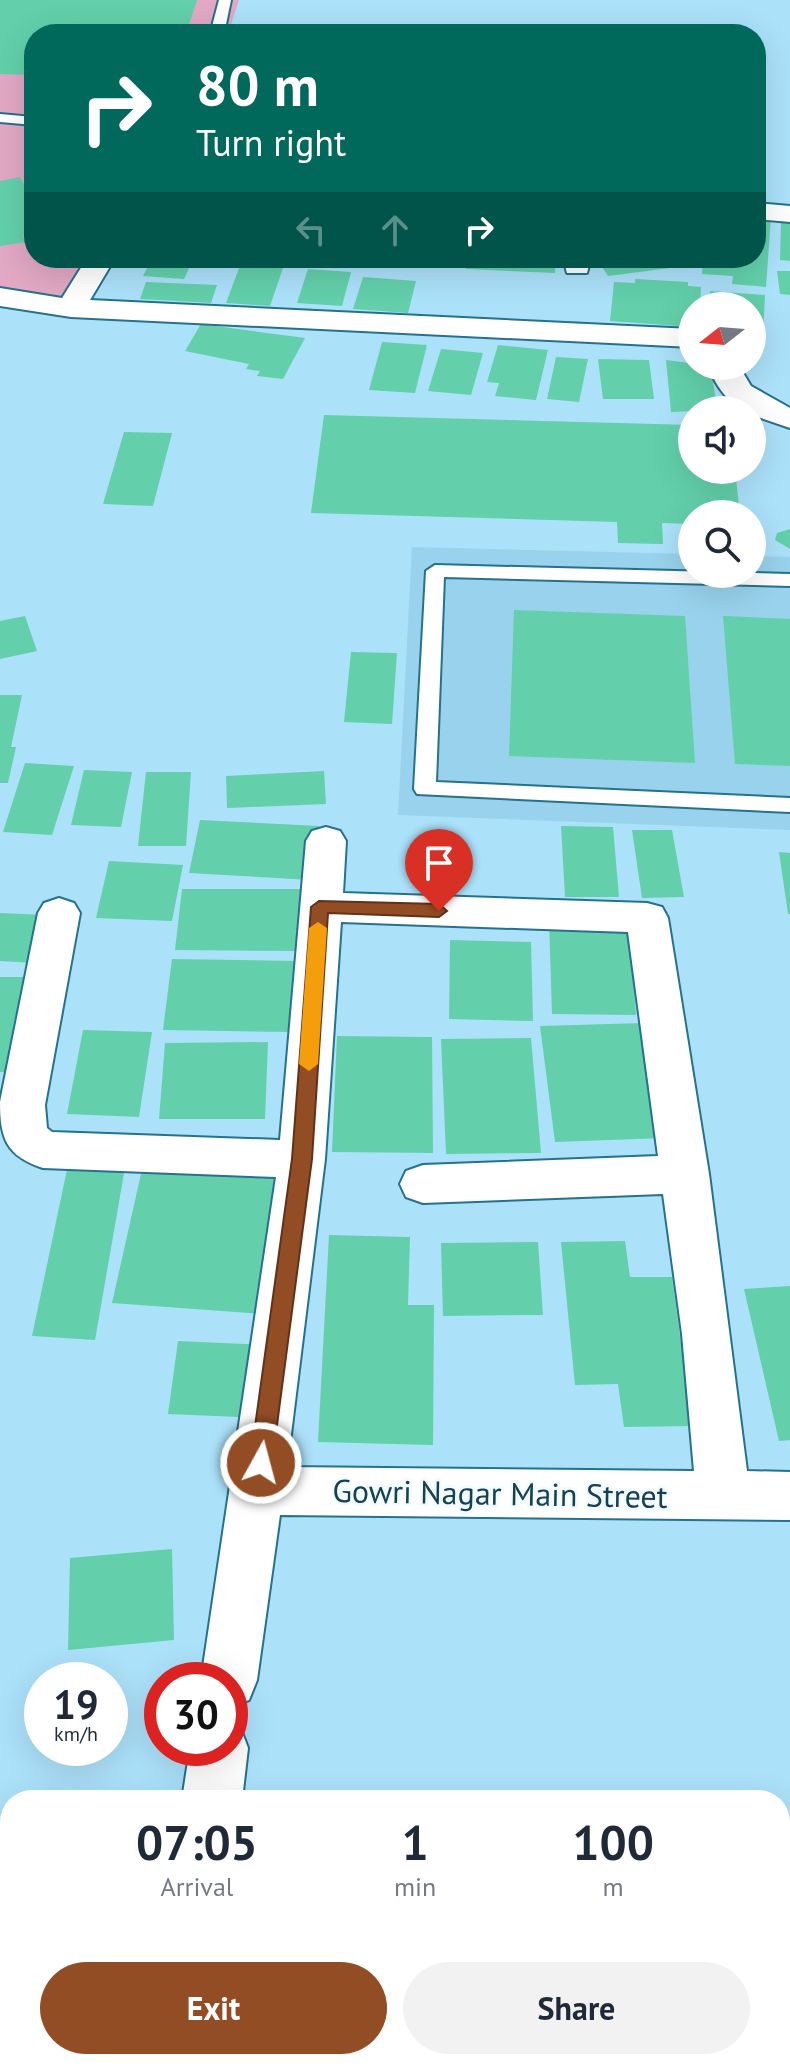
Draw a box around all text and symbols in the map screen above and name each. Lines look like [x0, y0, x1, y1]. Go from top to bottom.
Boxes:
text: 80 m [196, 49, 319, 121]
icon: right [64, 56, 168, 160]
text: Turn right [196, 119, 346, 166]
icon: left [289, 208, 333, 252]
icon: ahead [373, 208, 417, 252]
icon: right [457, 208, 501, 252]
north arrow [678, 292, 766, 380]
map controls [678, 292, 766, 588]
button: sound [678, 396, 766, 484]
button: search [678, 500, 766, 588]
pin [405, 829, 473, 911]
icon: arrive [417, 841, 461, 885]
position arrow [219, 1421, 303, 1505]
street label: Gowri Nagar Main Street [332, 1469, 668, 1517]
speed limit sign: 30 [144, 1662, 248, 1766]
text: 19 [53, 1678, 99, 1730]
text: km/h [54, 1721, 98, 1747]
text: 07:05 [136, 1811, 258, 1873]
text: 1 [401, 1811, 429, 1873]
text: 100 [572, 1811, 654, 1873]
text: Arrival [161, 1870, 233, 1903]
text: min [394, 1870, 436, 1903]
text: m [603, 1870, 624, 1903]
button: Exit [40, 1962, 387, 2054]
button: Share [403, 1962, 750, 2054]

